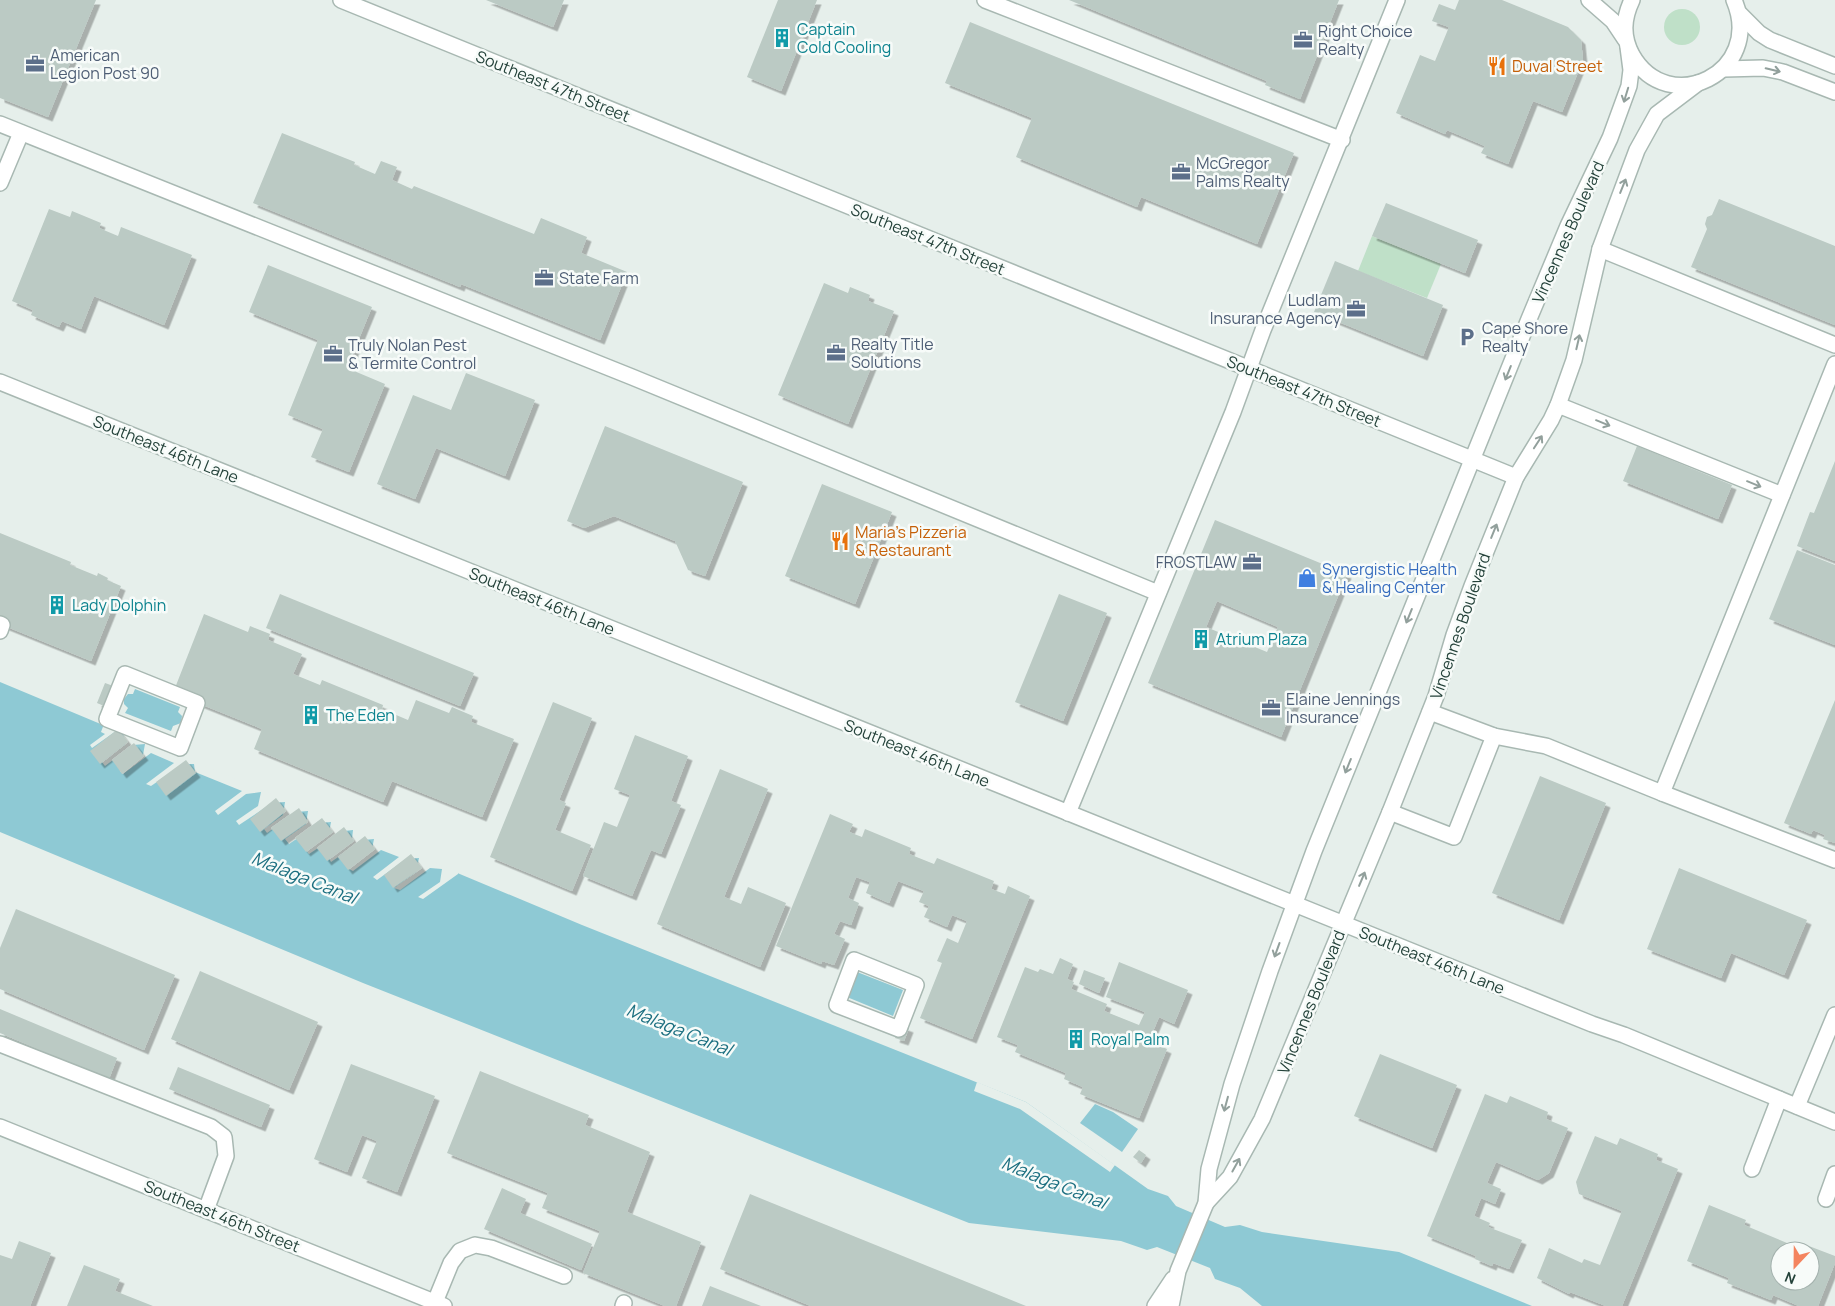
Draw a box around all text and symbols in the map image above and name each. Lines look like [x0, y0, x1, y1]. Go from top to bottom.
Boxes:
place label: Captain Cold Cooling [797, 18, 891, 58]
place label: Right Choice Realty [1318, 20, 1413, 60]
building icon: Captain Cold Cooling [771, 27, 793, 49]
office icon: Right Choice Realty [1292, 29, 1314, 51]
place label: American Legion Post 90 [50, 44, 160, 84]
street label: Southeast 47th Street [473, 45, 633, 127]
office icon: American Legion Post 90 [24, 53, 46, 75]
restaurant icon: Duval Street [1486, 55, 1508, 77]
place label: Duval Street [1512, 55, 1603, 77]
one-way arrow [1764, 66, 1780, 75]
one-way arrow [1620, 86, 1630, 102]
place label: McGregor Palms Realty [1196, 152, 1290, 192]
street label: Vincennes Boulevard [1527, 157, 1609, 307]
office icon: McGregor Palms Realty [1170, 161, 1192, 183]
one-way arrow [1619, 179, 1628, 194]
street label: Southeast 47th Street [848, 198, 1008, 280]
office icon: State Farm [533, 267, 555, 289]
place label: State Farm [559, 267, 639, 289]
place label: Ludlam Insurance Agency [1210, 289, 1342, 329]
office icon: Ludlam Insurance Agency [1345, 298, 1367, 320]
place label: Cape Shore Realty [1482, 317, 1568, 357]
parking icon: Cape Shore Realty [1456, 326, 1478, 348]
place label: Realty Title Solutions [851, 333, 934, 373]
place label: Truly Nolan Pest & Termite Control [348, 334, 477, 374]
one-way arrow [1574, 335, 1583, 351]
office icon: Realty Title Solutions [825, 342, 847, 364]
office icon: Truly Nolan Pest & Termite Control [322, 343, 344, 365]
street label: Southeast 47th Street [1224, 350, 1384, 432]
one-way arrow [1502, 365, 1512, 380]
street label: Southeast 46th Lane [90, 410, 242, 488]
one-way arrow [1595, 419, 1610, 429]
one-way arrow [1533, 435, 1543, 449]
one-way arrow [1746, 480, 1761, 489]
place label: Maria's Pizzeria & Restaurant [855, 521, 967, 561]
one-way arrow [1490, 524, 1499, 540]
restaurant icon: Maria's Pizzeria & Restaurant [829, 530, 851, 552]
street label: Vincennes Boulevard [1425, 550, 1495, 702]
place label: FROSTLAW [1156, 551, 1237, 573]
office icon: FROSTLAW [1241, 551, 1263, 573]
place label: Synergistic Health & Healing Center [1322, 558, 1457, 598]
street label: Southeast 46th Lane [466, 562, 618, 640]
shop icon: Synergistic Health & Healing Center [1296, 567, 1318, 589]
building icon: Lady Dolphin [46, 594, 68, 616]
place label: Lady Dolphin [72, 594, 166, 616]
one-way arrow [1404, 608, 1413, 623]
building icon: Atrium Plaza [1190, 628, 1212, 650]
place label: Atrium Plaza [1216, 628, 1307, 650]
place label: Elaine Jennings Insurance [1286, 688, 1400, 728]
office icon: Elaine Jennings Insurance [1260, 697, 1282, 719]
building icon: The Eden [300, 704, 322, 726]
place label: The Eden [326, 704, 395, 726]
street label: Southeast 46th Lane [841, 714, 993, 792]
one-way arrow [1343, 758, 1353, 773]
water label: Malaga Canal [248, 845, 363, 910]
one-way arrow [1358, 872, 1368, 887]
street label: Southeast 46th Lane [1356, 921, 1508, 999]
street label: Vincennes Boulevard [1272, 927, 1350, 1077]
one-way arrow [1272, 943, 1281, 958]
water label: Malaga Canal [623, 997, 738, 1062]
building icon: Royal Palm [1065, 1028, 1087, 1050]
place label: Royal Palm [1091, 1028, 1170, 1050]
one-way arrow [1221, 1096, 1230, 1112]
water label: Malaga Canal [998, 1150, 1113, 1215]
one-way arrow [1232, 1158, 1242, 1173]
street label: Southeast 46th Street [141, 1175, 303, 1257]
north arrow [1770, 1241, 1820, 1291]
text: N [1782, 1268, 1798, 1289]

